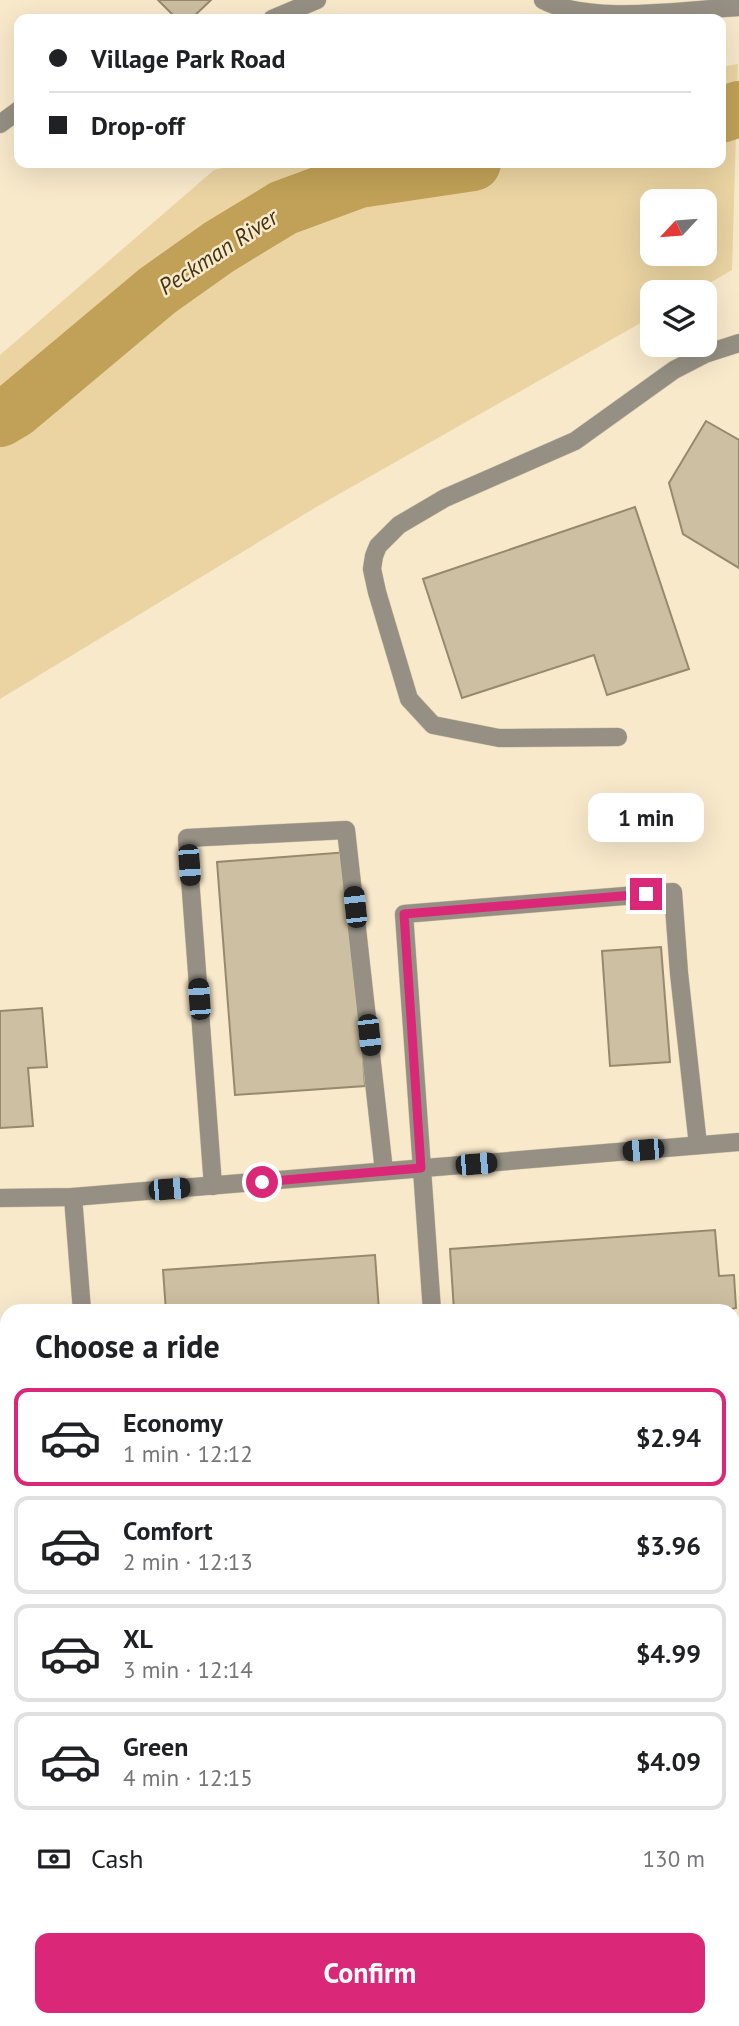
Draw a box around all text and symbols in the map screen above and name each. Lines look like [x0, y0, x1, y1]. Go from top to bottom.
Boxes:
text: Village Park Road [91, 42, 286, 75]
text: Drop-off [91, 109, 185, 142]
north arrow [640, 189, 718, 266]
map controls [640, 189, 717, 357]
water label: Peckman River [153, 201, 284, 301]
button: layers [640, 280, 717, 357]
callout: 1 min [588, 792, 704, 842]
text: 1 min [618, 803, 674, 832]
car [178, 843, 201, 887]
route end [630, 878, 662, 910]
car [343, 885, 368, 929]
car [188, 977, 211, 1021]
car [357, 1013, 382, 1057]
car [622, 1138, 665, 1162]
car [455, 1152, 498, 1176]
route start [246, 1166, 278, 1198]
car [148, 1177, 191, 1201]
text: Choose a ride [35, 1325, 220, 1367]
icon: car [39, 1406, 102, 1469]
text: Economy [123, 1406, 223, 1439]
text: $2.94 [636, 1421, 701, 1454]
text: 1 min · 12:12 [123, 1439, 253, 1468]
icon: car [39, 1514, 102, 1577]
text: Comfort [123, 1514, 213, 1547]
text: $3.96 [636, 1529, 701, 1562]
text: 2 min · 12:13 [123, 1547, 253, 1576]
icon: car [39, 1622, 102, 1685]
text: XL [123, 1622, 153, 1655]
text: $4.99 [636, 1637, 701, 1670]
text: 3 min · 12:14 [123, 1655, 253, 1684]
icon: car [39, 1730, 102, 1793]
text: Green [123, 1730, 188, 1763]
text: $4.09 [636, 1745, 701, 1778]
text: 4 min · 12:15 [123, 1763, 253, 1792]
icon: cash [35, 1840, 73, 1878]
text: Cash [91, 1842, 143, 1875]
text: 130 m [643, 1844, 705, 1873]
button: Confirm [35, 1933, 705, 2013]

